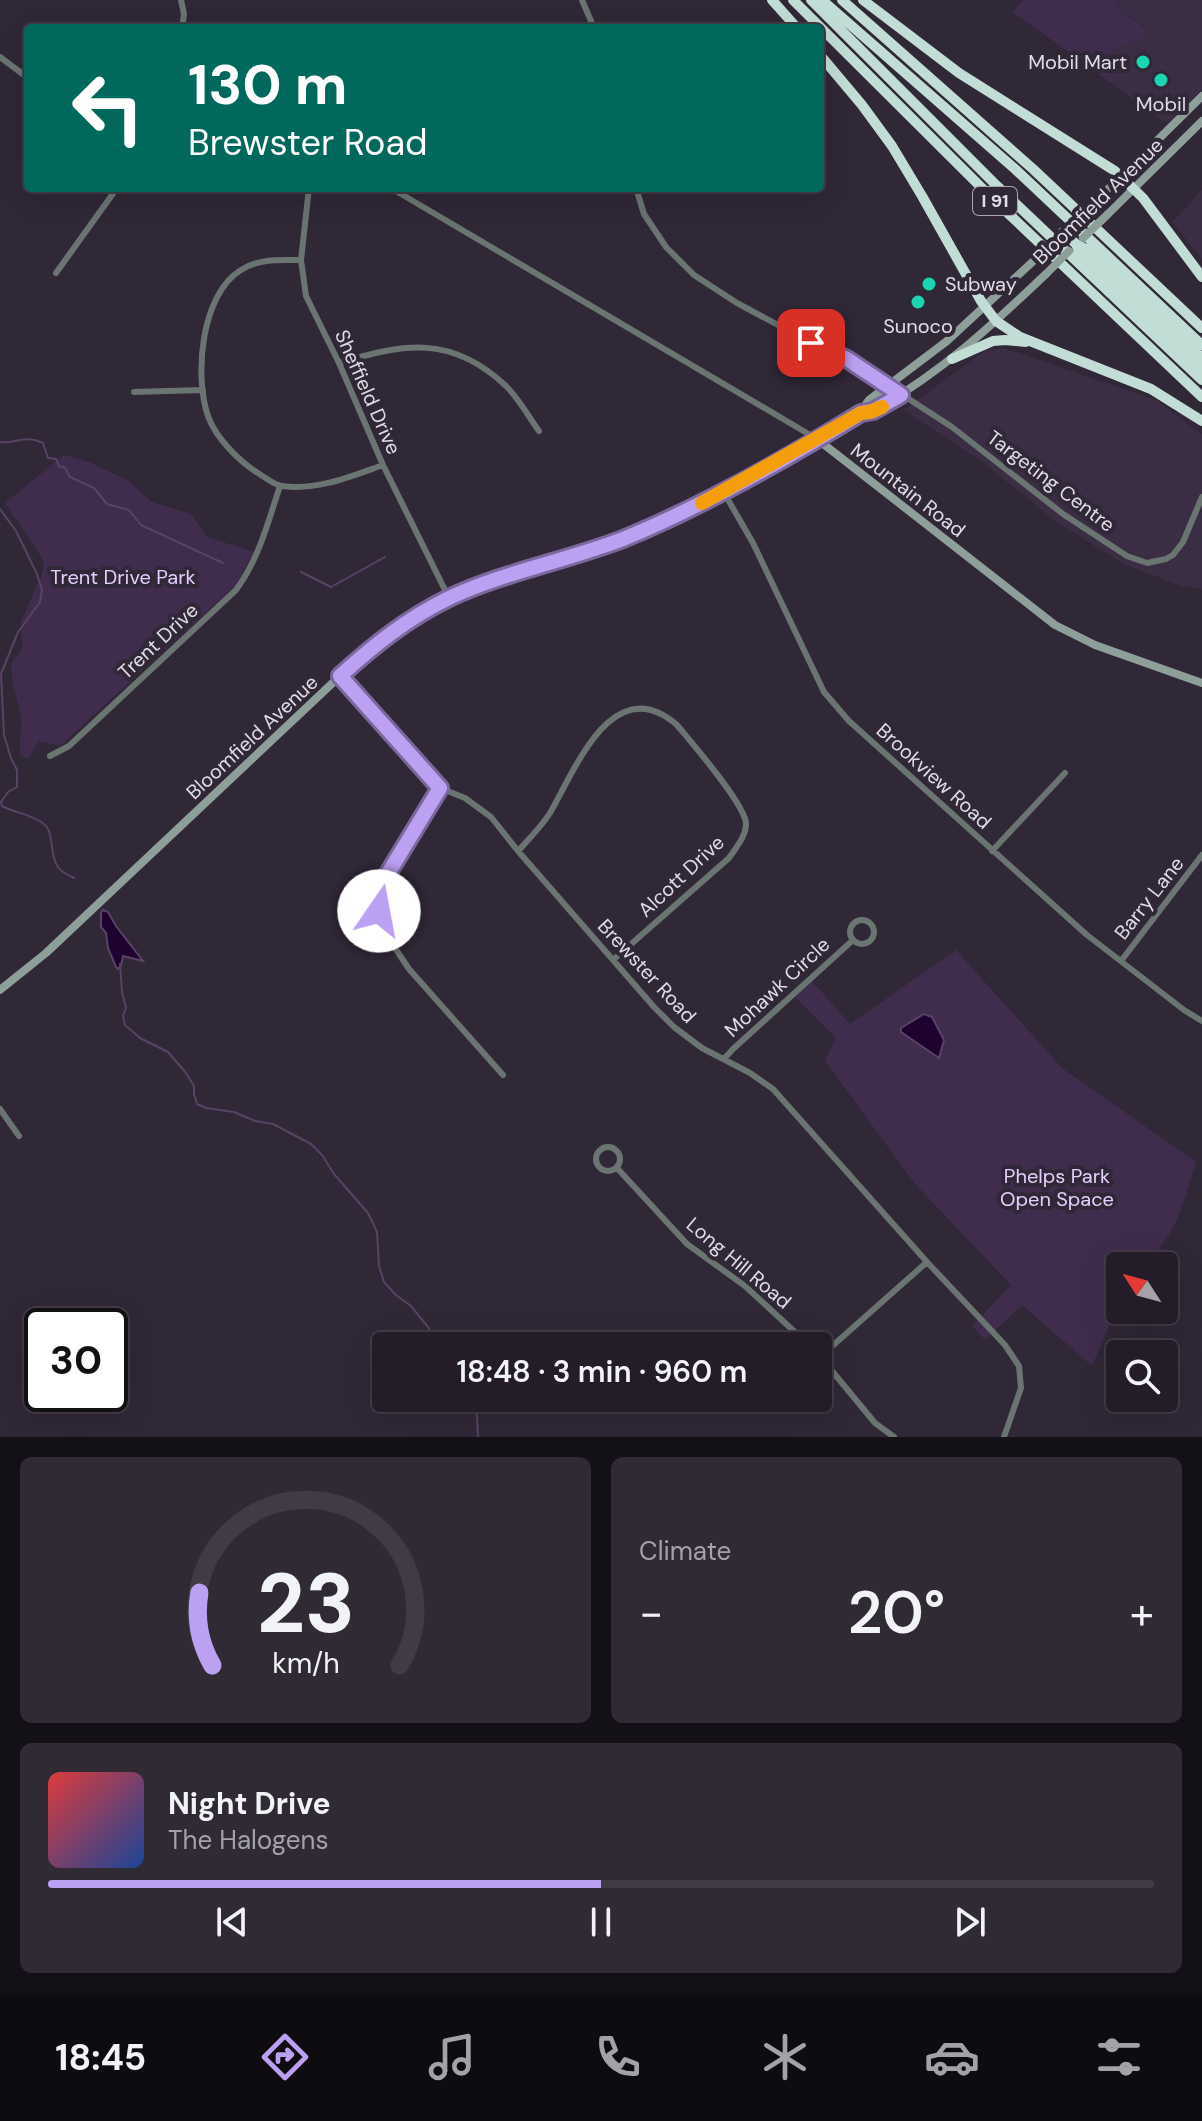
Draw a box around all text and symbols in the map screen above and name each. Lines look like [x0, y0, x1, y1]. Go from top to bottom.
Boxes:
text: 130 m [188, 48, 347, 121]
place label: Mobil Mart [1028, 49, 1127, 75]
marker: Mobil Mart [1134, 53, 1152, 71]
icon: left [56, 56, 160, 160]
marker: Mobil [1152, 71, 1170, 89]
place label: Mobil [1136, 91, 1186, 117]
text: Brewster Road [188, 119, 428, 166]
street label: Bloomfield Avenue [1027, 132, 1169, 270]
road number: I 91 [973, 187, 1017, 215]
place label: Subway [945, 271, 1017, 297]
marker: Subway [920, 275, 938, 293]
marker: Sunoco [909, 293, 927, 311]
pin [777, 309, 845, 377]
place label: Sunoco [883, 313, 953, 339]
icon: arrive [789, 321, 833, 365]
street label: Sheffield Drive [329, 326, 407, 458]
street label: Targeting Centre [982, 424, 1120, 538]
street label: Mountain Road [845, 437, 971, 543]
park label: Trent Drive Park [50, 564, 196, 590]
street label: Trent Drive [112, 597, 204, 685]
street label: Bloomfield Avenue [181, 669, 323, 805]
street label: Brookview Road [871, 717, 997, 835]
street label: Alcott Drive [632, 829, 730, 923]
street label: Barry Lane [1108, 851, 1190, 945]
position arrow [337, 869, 421, 953]
street label: Brewster Road [592, 913, 702, 1029]
street label: Mohawk Circle [719, 931, 835, 1043]
park label: Phelps Park Open Space [1000, 1163, 1114, 1212]
street label: Long Hill Road [681, 1212, 797, 1314]
north arrow [1106, 1252, 1178, 1324]
map controls [1106, 1252, 1178, 1412]
speed limit sign: 30 [24, 1308, 128, 1412]
button: search [1106, 1340, 1178, 1412]
text: 18:48 · 3 min · 960 m [457, 1352, 747, 1391]
text: Climate [639, 1534, 731, 1568]
text: 23 [256, 1549, 355, 1658]
text: 20° [848, 1573, 945, 1652]
text: − [639, 1584, 663, 1642]
text: + [1130, 1584, 1154, 1642]
text: km/h [272, 1645, 339, 1682]
text: Night Drive [168, 1784, 331, 1823]
text: The Halogens [168, 1823, 328, 1857]
icon: previous [210, 1900, 254, 1944]
icon: pause [579, 1900, 623, 1944]
icon: next [948, 1900, 992, 1944]
icon: directions [257, 2029, 313, 2085]
icon: music [424, 2029, 480, 2085]
icon: phone [590, 2029, 646, 2085]
icon: climate [757, 2029, 813, 2085]
icon: car [924, 2029, 980, 2085]
icon: filters [1091, 2029, 1147, 2085]
text: 18:45 [55, 2034, 146, 2081]

